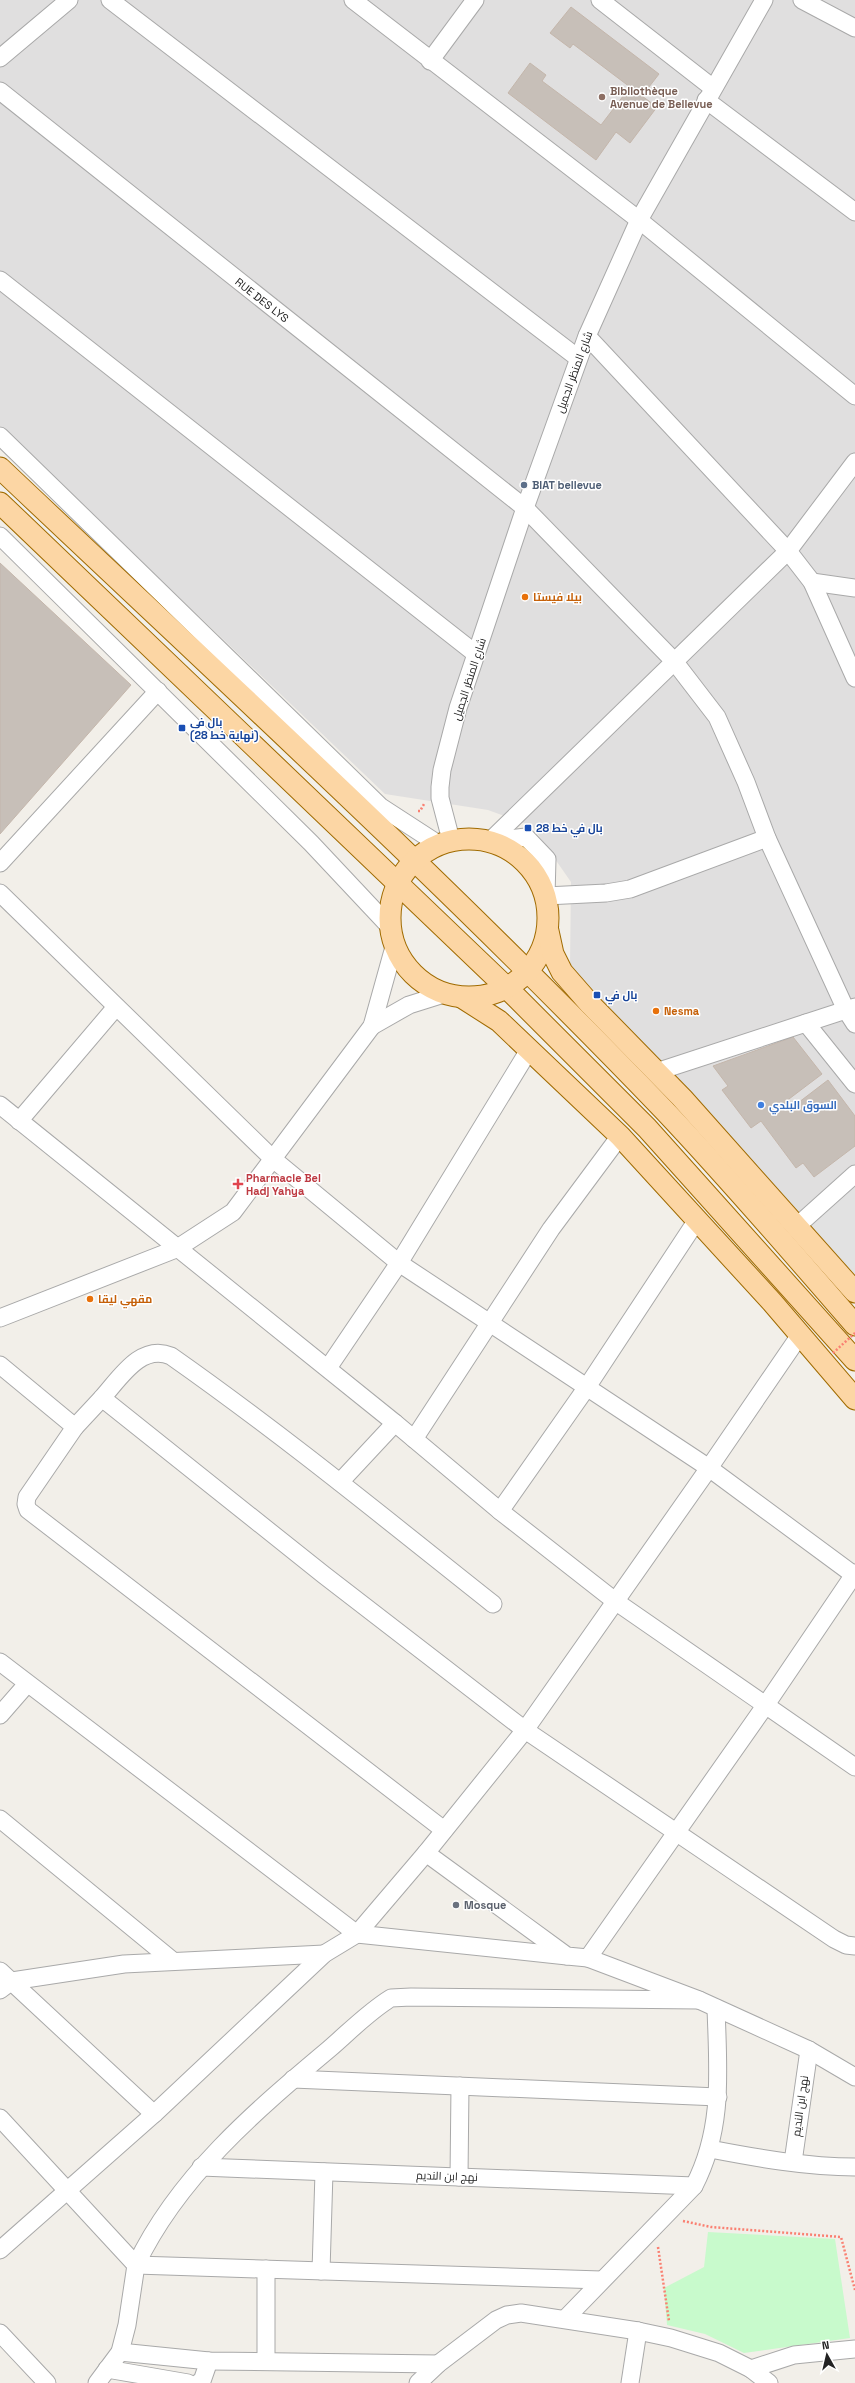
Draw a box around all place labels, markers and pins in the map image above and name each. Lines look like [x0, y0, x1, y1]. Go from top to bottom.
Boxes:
place label: Bibliothèque Avenue de Bellevue [610, 84, 713, 111]
marker: Bibliothèque Avenue de Bellevue [597, 92, 607, 102]
place label: BIAT bellevue [532, 478, 602, 492]
marker: BIAT bellevue [519, 480, 529, 490]
place label: بيلا فيستا [533, 590, 582, 604]
marker: بيلا فيستا [520, 592, 530, 602]
place label: بال في (نهاية خط 28) [190, 715, 258, 743]
marker: بال في (نهاية خط 28) [177, 723, 187, 733]
place label: بال في خط 28 [536, 821, 603, 838]
marker: بال في خط 28 [523, 823, 533, 833]
place label: بال في [605, 988, 637, 1005]
marker: بال في [592, 990, 602, 1000]
place label: Nesma [664, 1004, 700, 1018]
marker: Nesma [651, 1006, 661, 1016]
place label: السوق البلدي [769, 1098, 837, 1115]
marker: السوق البلدي [756, 1100, 766, 1110]
place label: Pharmacie Bel Hadj Yahya [246, 1171, 321, 1198]
marker: Pharmacie Bel Hadj Yahya [233, 1179, 243, 1189]
place label: مقهي ليقا [98, 1292, 152, 1309]
marker: مقهي ليقا [85, 1294, 95, 1304]
place label: Mosque [464, 1898, 506, 1912]
marker: Mosque [451, 1900, 461, 1910]

